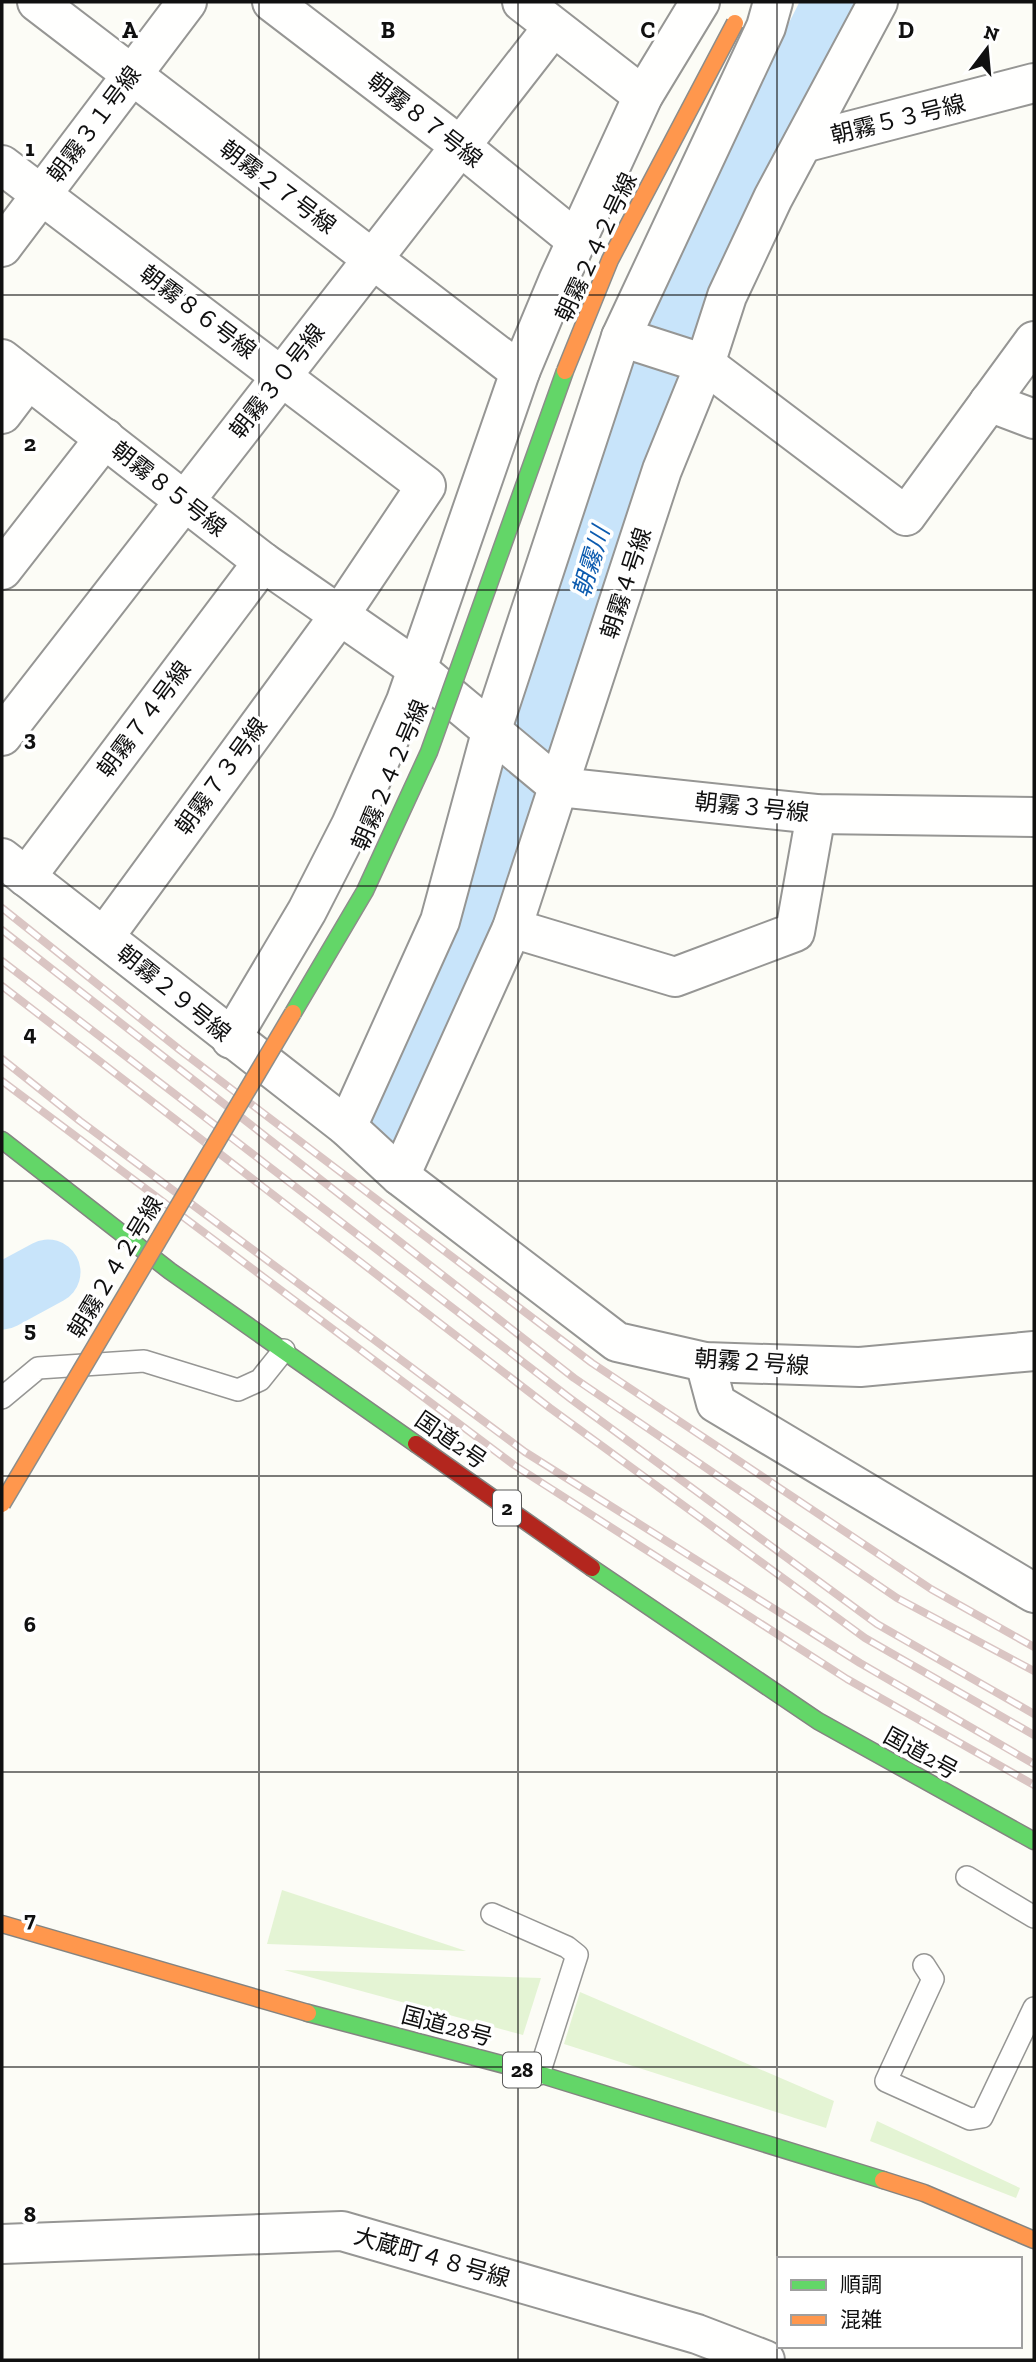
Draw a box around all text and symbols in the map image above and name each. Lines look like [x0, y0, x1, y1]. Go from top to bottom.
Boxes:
north arrow [952, 14, 1022, 84]
text: A [122, 16, 138, 44]
text: B [381, 16, 395, 44]
text: C [641, 16, 655, 44]
text: D [898, 16, 914, 44]
text: N [981, 20, 1002, 46]
street label: 朝霧３１号線 [41, 60, 147, 188]
street label: 朝霧８７号線 [362, 66, 488, 174]
street label: 朝霧５３号線 [828, 89, 968, 149]
text: 1 [25, 134, 35, 162]
street label: 朝霧２７号線 [214, 134, 342, 240]
street label: 朝霧２４２号線 [549, 168, 643, 326]
street label: 朝霧８６号線 [134, 259, 262, 365]
street label: 朝霧３０号線 [223, 318, 331, 444]
text: 2 [24, 429, 36, 457]
street label: 朝霧８５号線 [106, 435, 232, 543]
water label: 朝霧川 [566, 520, 616, 601]
street label: 朝霧４号線 [595, 524, 657, 642]
street label: 朝霧７４号線 [91, 655, 197, 783]
street label: 朝霧２４２号線 [346, 695, 434, 855]
street label: 朝霧７３号線 [169, 712, 273, 840]
text: 3 [24, 724, 36, 752]
street label: 朝霧３号線 [693, 787, 811, 827]
street label: 朝霧２９号線 [112, 939, 236, 1047]
text: 4 [23, 1019, 37, 1047]
street label: 朝霧２４２号線 [62, 1191, 168, 1343]
text: 5 [24, 1315, 36, 1343]
street label: 朝霧２号線 [694, 1344, 810, 1380]
street label: 国道2号 [410, 1405, 492, 1475]
road number: 2 [493, 1490, 521, 1526]
text: 6 [24, 1610, 36, 1638]
street label: 国道2号 [879, 1721, 963, 1785]
text: 7 [24, 1905, 36, 1933]
street label: 国道28号 [398, 2000, 496, 2052]
road number: 28 [503, 2052, 541, 2088]
text: 8 [24, 2200, 36, 2228]
street label: 大蔵町４８号線 [351, 2221, 513, 2293]
legend [777, 2257, 1022, 2348]
text: 順調 [840, 2272, 882, 2297]
text: 混雑 [840, 2307, 882, 2332]

